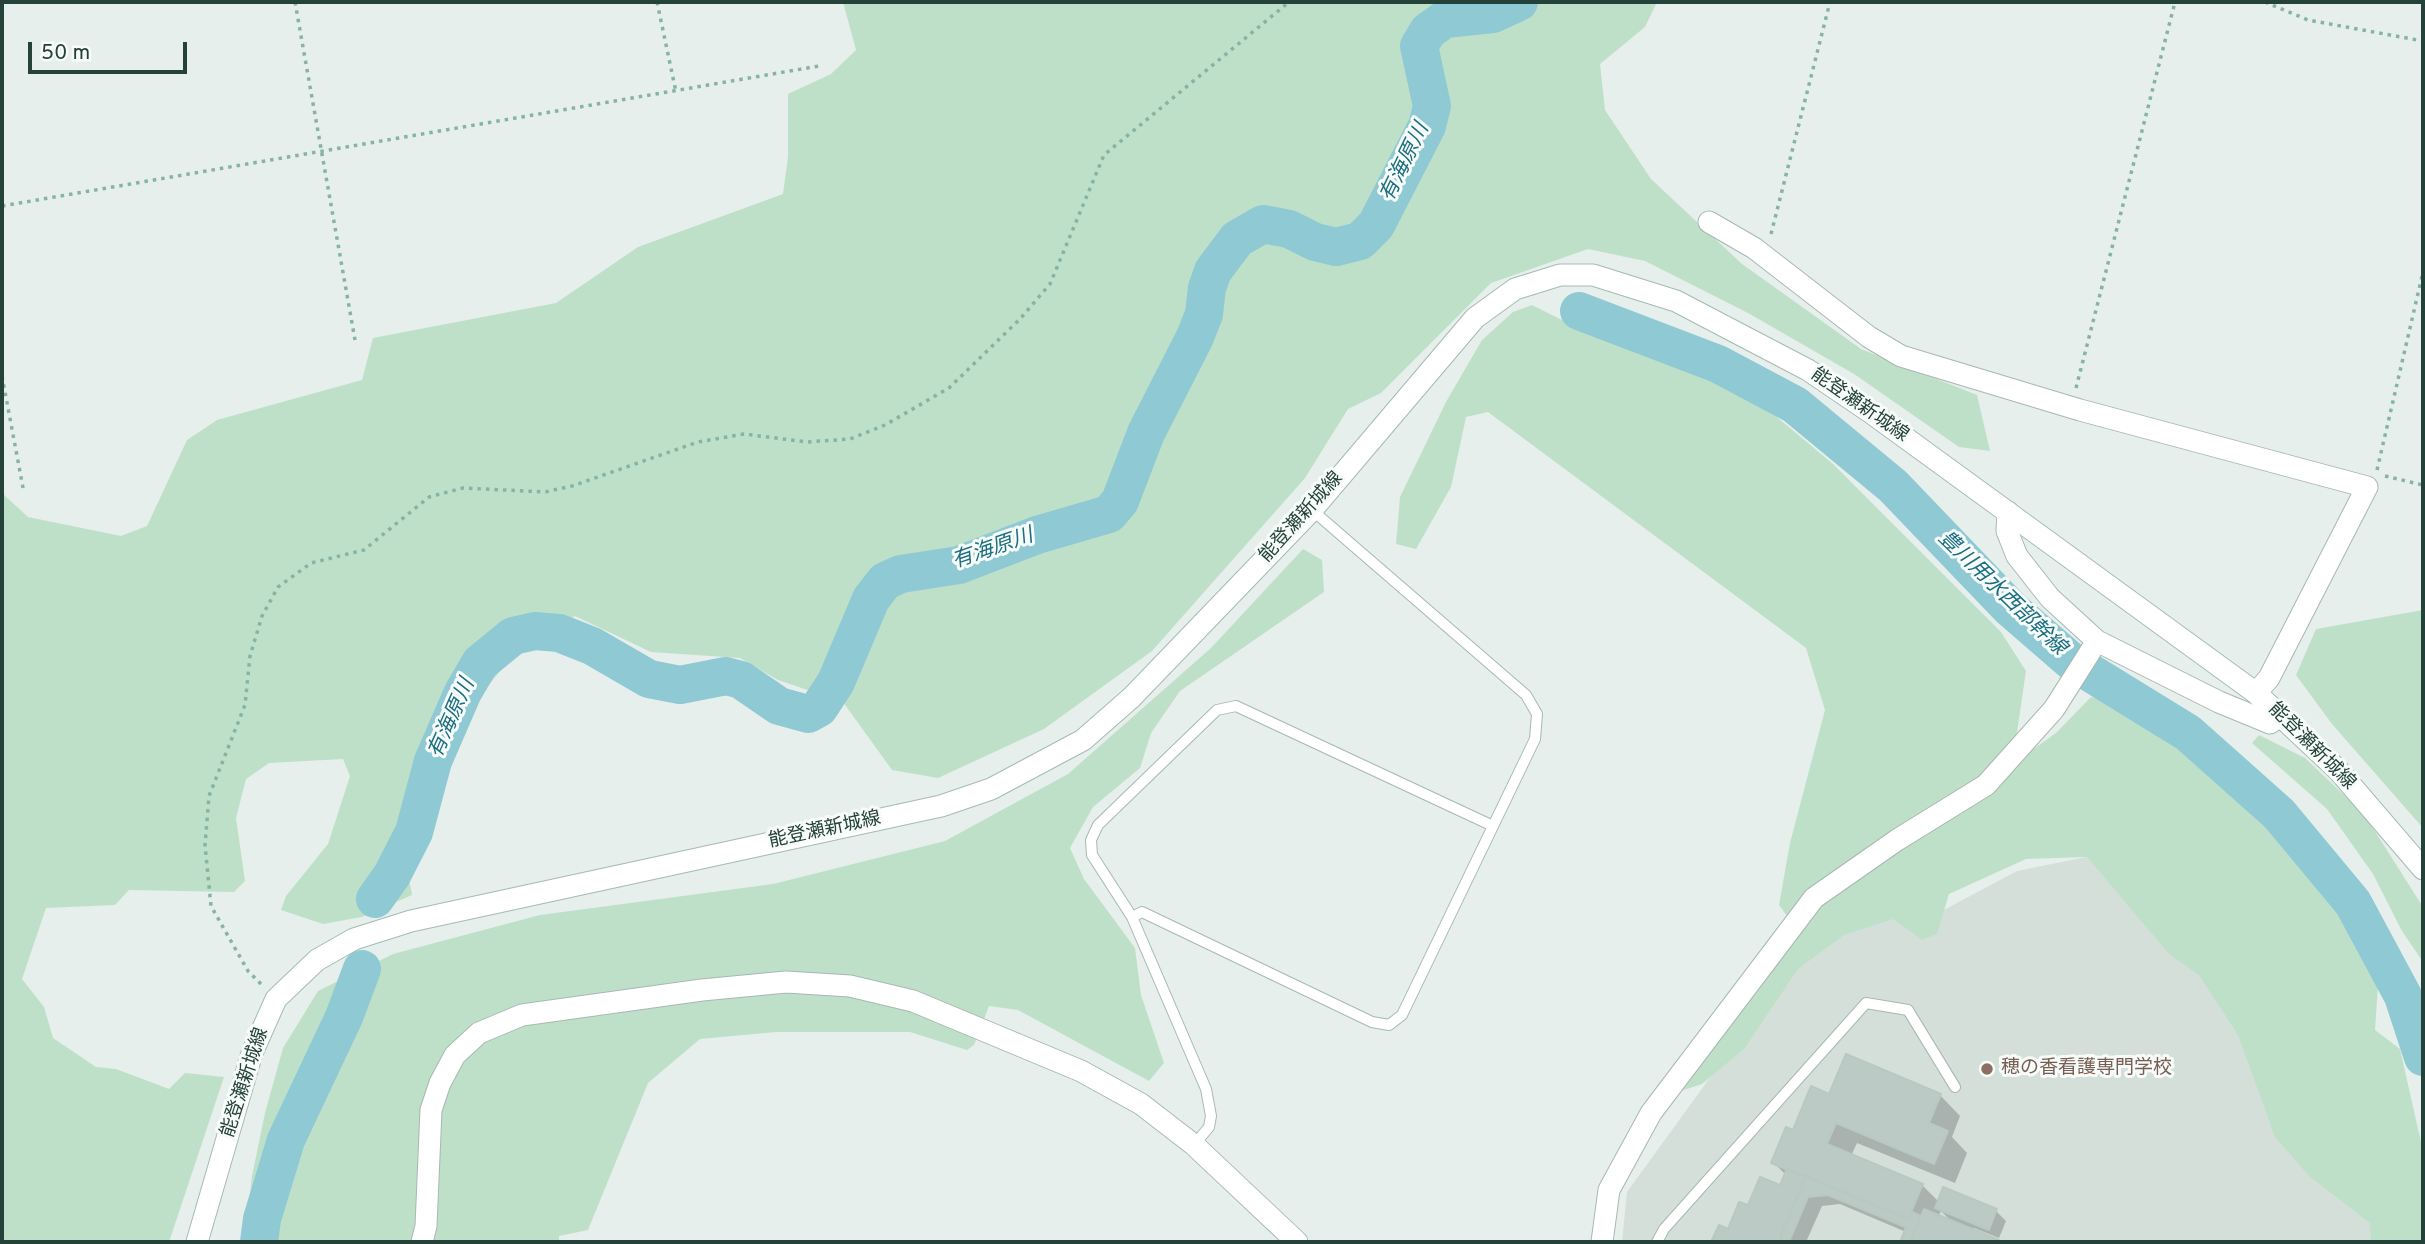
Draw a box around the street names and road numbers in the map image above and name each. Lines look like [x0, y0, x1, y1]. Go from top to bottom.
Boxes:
street label: 能登瀬新城線 [1806, 364, 1912, 448]
street label: 能登瀬新城線 [1255, 468, 1349, 568]
street label: 能登瀬新城線 [2263, 699, 2359, 795]
street label: 能登瀬新城線 [767, 808, 883, 854]
street label: 能登瀬新城線 [218, 1025, 274, 1141]

